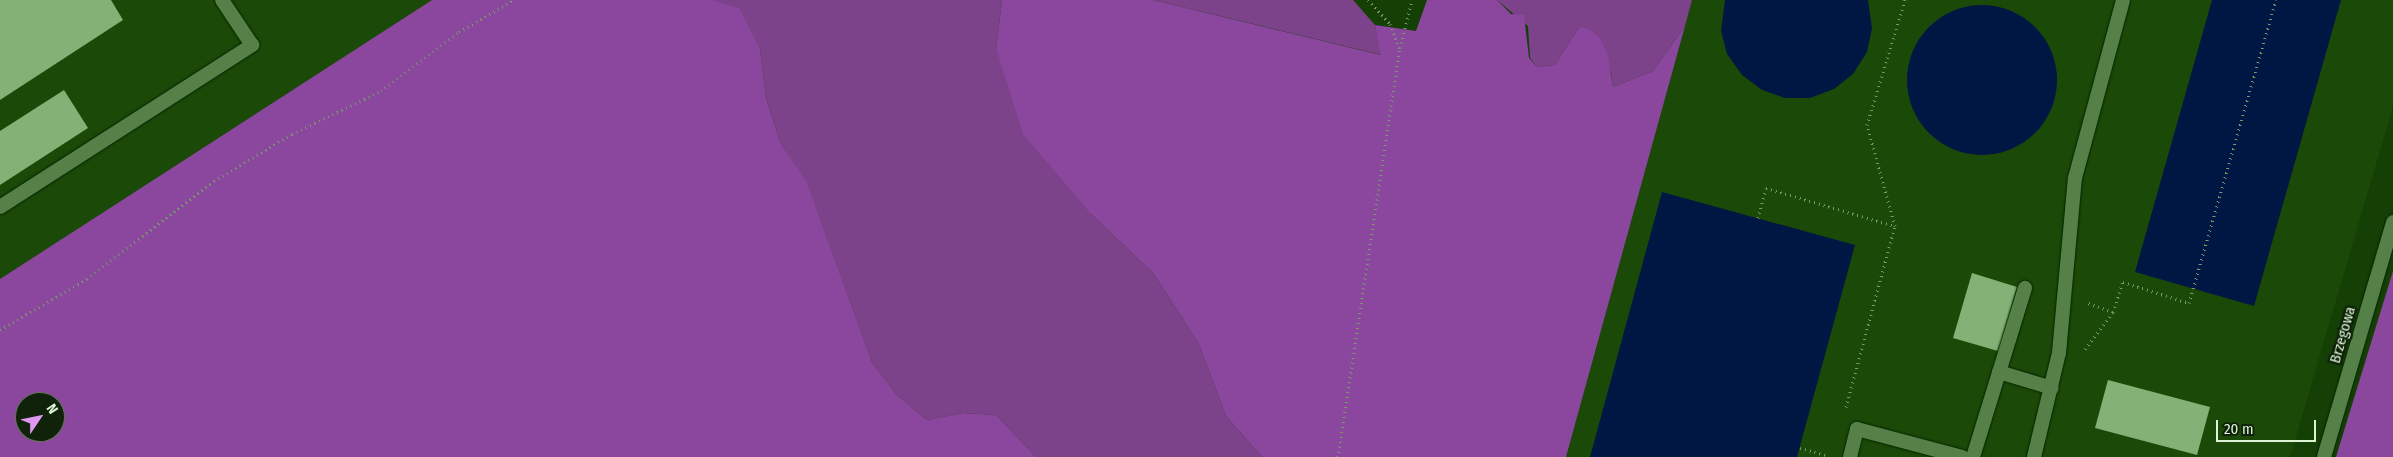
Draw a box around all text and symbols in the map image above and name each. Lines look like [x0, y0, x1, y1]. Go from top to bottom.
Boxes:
street label: Brzegowa [2326, 305, 2360, 365]
north arrow [15, 392, 65, 442]
text: N [43, 401, 61, 417]
scale bar [2218, 410, 2318, 442]
text: 20 m [2224, 420, 2254, 438]

